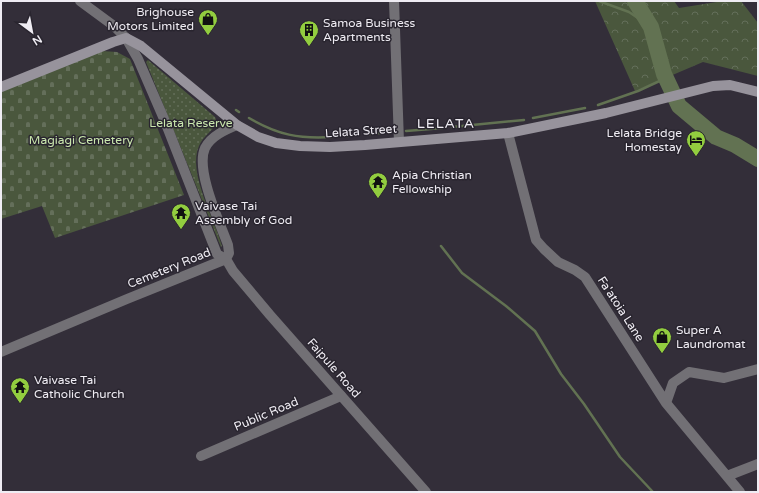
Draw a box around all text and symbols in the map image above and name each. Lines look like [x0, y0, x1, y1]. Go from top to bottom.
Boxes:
place label: Brighouse Motors Limited [107, 5, 194, 33]
shop icon: Brighouse Motors Limited [197, 8, 219, 36]
north arrow [12, 12, 52, 52]
place label: Samoa Business Apartments [323, 16, 415, 44]
building icon: Samoa Business Apartments [298, 19, 320, 47]
text: N [30, 32, 44, 48]
district label: LELATA [417, 115, 475, 132]
park label: Lelata Reserve [149, 116, 233, 130]
street label: Lelata Street [325, 121, 398, 140]
place label: Lelata Bridge Homestay [607, 126, 683, 154]
hotel icon: Lelata Bridge Homestay [685, 129, 707, 157]
park label: Magiagi Cemetery [29, 133, 134, 147]
place label: Apia Christian Fellowship [392, 168, 472, 196]
temple icon: Apia Christian Fellowship [367, 171, 389, 199]
place label: Vaivase Tai Assembly of God [195, 199, 292, 227]
temple icon: Vaivase Tai Assembly of God [170, 202, 192, 230]
street label: Cemetery Road [125, 245, 213, 291]
street label: Fa'atoia Lane [595, 274, 647, 344]
place label: Super A Laundromat [676, 323, 746, 351]
shop icon: Super A Laundromat [651, 326, 673, 354]
street label: Faipule Road [304, 335, 364, 401]
place label: Vaivase Tai Catholic Church [34, 373, 125, 401]
temple icon: Vaivase Tai Catholic Church [9, 376, 31, 404]
street label: Public Road [232, 394, 300, 434]

